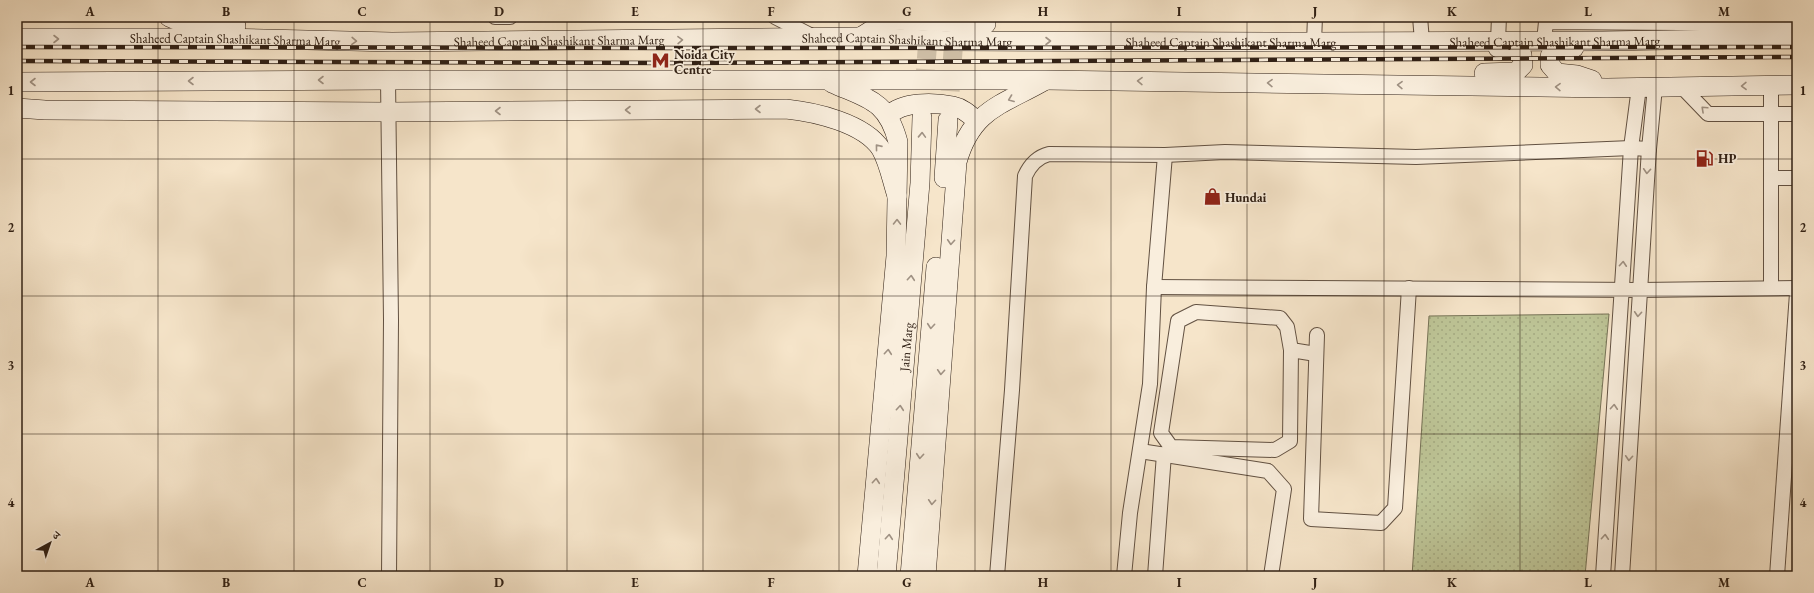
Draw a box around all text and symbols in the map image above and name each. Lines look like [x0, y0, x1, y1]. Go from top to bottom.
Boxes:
text: A [84, 3, 95, 20]
text: B [222, 3, 230, 20]
text: C [357, 3, 367, 20]
text: D [494, 3, 504, 20]
text: E [631, 3, 639, 20]
text: F [767, 3, 775, 20]
text: G [902, 3, 912, 20]
text: H [1038, 3, 1049, 20]
text: I [1177, 3, 1182, 20]
text: J [1311, 3, 1318, 20]
text: K [1447, 3, 1458, 20]
text: L [1584, 3, 1592, 20]
text: M [1718, 3, 1730, 20]
street label: Shaheed Captain Shashikant Sharma Marg [802, 28, 1013, 50]
street label: Shaheed Captain Shashikant Sharma Marg [130, 29, 341, 49]
street label: Shaheed Captain Shashikant Sharma Marg [454, 31, 665, 50]
street label: Shaheed Captain Shashikant Sharma Marg [1450, 32, 1661, 50]
street label: Shaheed Captain Shashikant Sharma Marg [1126, 33, 1337, 51]
one-way arrow [53, 35, 59, 43]
one-way arrow [677, 36, 683, 44]
one-way arrow [351, 37, 357, 45]
one-way arrow [1045, 37, 1051, 45]
place label: Noida City Centre [674, 46, 735, 78]
metro station icon: Noida City Centre [651, 51, 671, 71]
one-way arrow [318, 76, 324, 84]
one-way arrow [188, 77, 194, 85]
one-way arrow [1137, 77, 1143, 85]
one-way arrow [30, 78, 36, 86]
one-way arrow [1267, 79, 1273, 87]
one-way arrow [1397, 81, 1403, 89]
text: 1 [8, 82, 15, 99]
one-way arrow [1741, 82, 1747, 90]
text: 1 [1800, 82, 1807, 99]
one-way arrow [1555, 83, 1561, 91]
one-way arrow [1007, 94, 1014, 102]
one-way arrow [755, 105, 761, 114]
one-way arrow [625, 106, 631, 114]
one-way arrow [1701, 106, 1709, 114]
one-way arrow [495, 107, 501, 115]
one-way arrow [917, 132, 926, 138]
one-way arrow [875, 144, 882, 152]
fuel station icon: HP [1695, 148, 1715, 168]
place label: HP [1718, 150, 1736, 167]
one-way arrow [1643, 168, 1652, 174]
shop icon: Hundai [1202, 187, 1222, 207]
place label: Hundai [1225, 189, 1267, 206]
text: 2 [8, 219, 15, 236]
one-way arrow [893, 219, 901, 225]
text: 2 [1800, 219, 1807, 236]
one-way arrow [946, 239, 955, 245]
one-way arrow [1619, 261, 1628, 267]
one-way arrow [907, 275, 916, 281]
one-way arrow [1634, 311, 1643, 317]
street label: Jain Marg [895, 321, 916, 373]
one-way arrow [927, 323, 936, 329]
one-way arrow [883, 349, 892, 355]
text: 3 [8, 357, 15, 374]
text: 3 [1800, 357, 1807, 374]
one-way arrow [937, 369, 946, 375]
one-way arrow [1609, 404, 1618, 410]
one-way arrow [896, 405, 905, 411]
one-way arrow [915, 453, 924, 459]
one-way arrow [1625, 455, 1634, 461]
one-way arrow [872, 478, 881, 484]
text: 4 [8, 494, 15, 511]
text: 4 [1800, 494, 1807, 511]
one-way arrow [927, 499, 936, 505]
north arrow [30, 523, 70, 563]
text: उ [49, 528, 64, 543]
one-way arrow [884, 534, 893, 540]
one-way arrow [1601, 534, 1610, 540]
text: A [84, 574, 95, 591]
text: B [222, 574, 230, 591]
text: C [357, 574, 367, 591]
text: D [494, 574, 504, 591]
text: E [631, 574, 639, 591]
text: F [767, 574, 775, 591]
text: G [902, 574, 912, 591]
text: H [1038, 574, 1049, 591]
text: I [1177, 574, 1182, 591]
text: J [1311, 574, 1318, 591]
text: K [1447, 574, 1458, 591]
text: L [1584, 574, 1592, 591]
text: M [1718, 574, 1730, 591]

